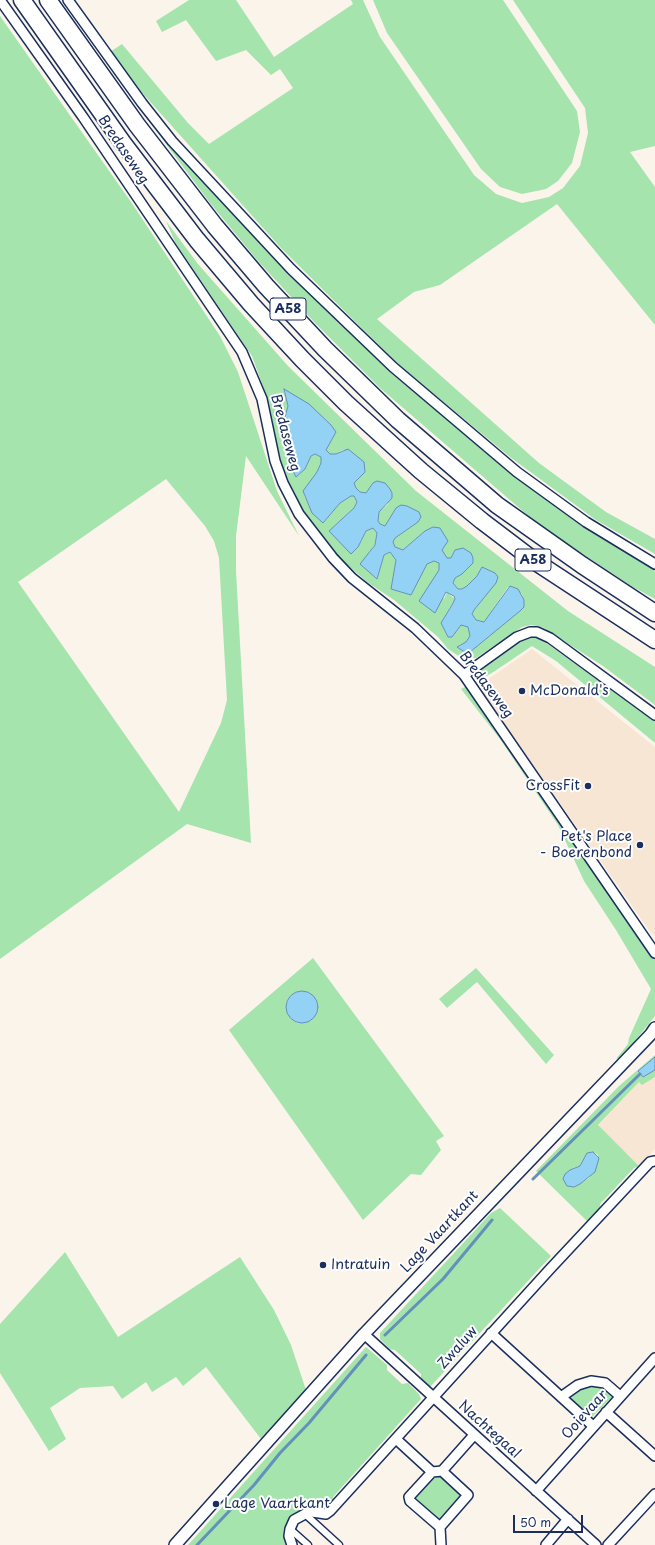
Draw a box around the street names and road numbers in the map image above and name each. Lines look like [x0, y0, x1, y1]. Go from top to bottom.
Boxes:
street label: Bredaseweg [94, 112, 152, 188]
road number: A58 [270, 298, 306, 320]
street label: Bredaseweg [267, 393, 303, 473]
road number: A58 [515, 549, 551, 571]
street label: Bredaseweg [455, 648, 517, 722]
street label: Lage Vaartkant [398, 1188, 482, 1276]
street label: Zwaluw [435, 1323, 481, 1373]
street label: Ooievaar [559, 1387, 611, 1443]
street label: Nachtegaal [454, 1398, 524, 1462]

